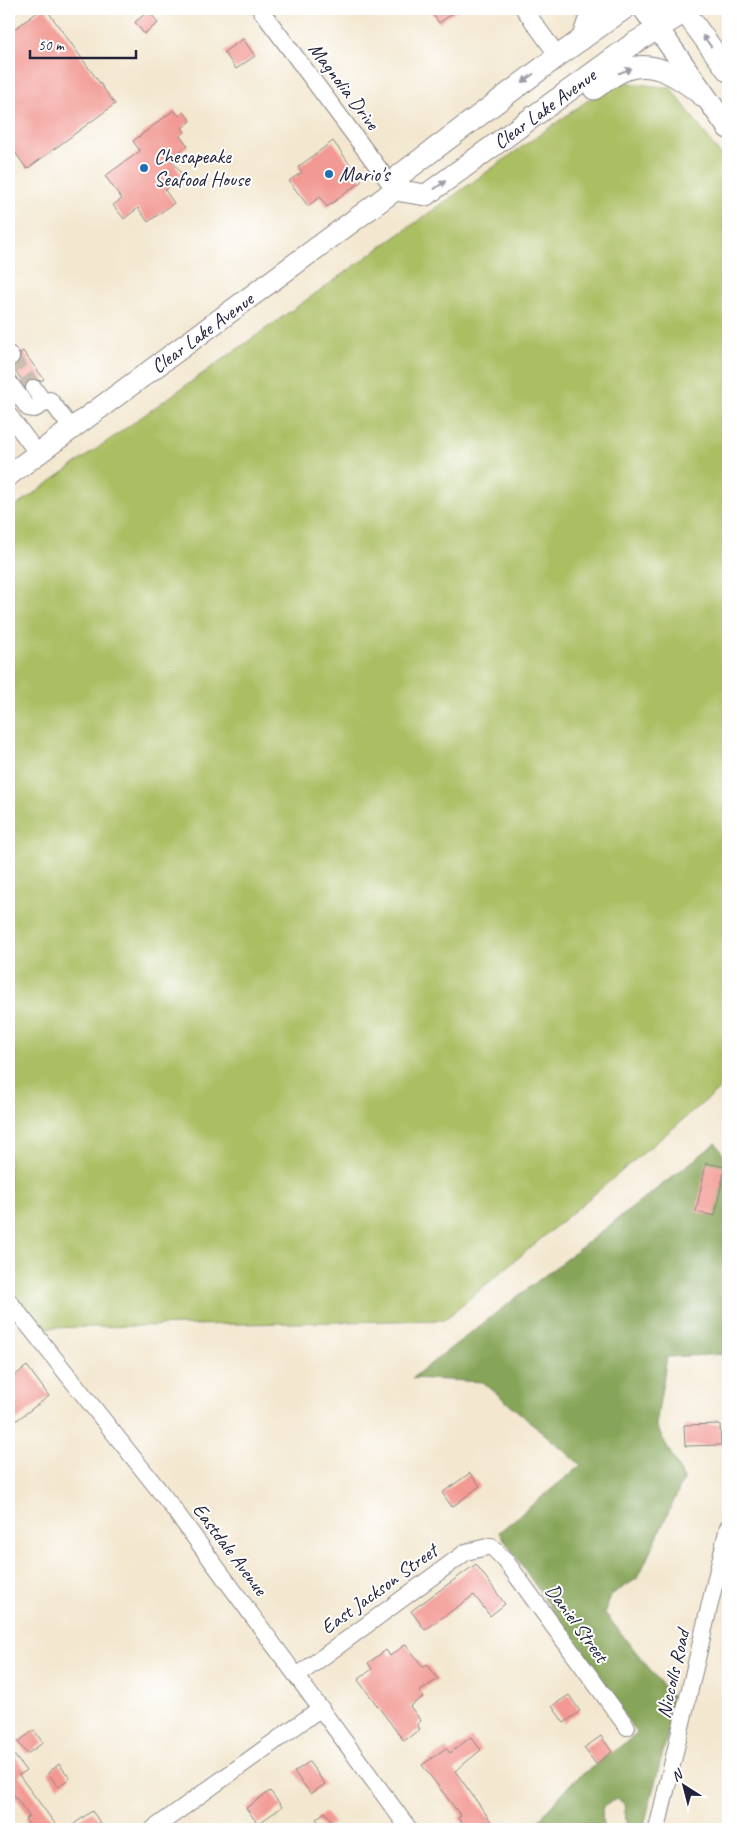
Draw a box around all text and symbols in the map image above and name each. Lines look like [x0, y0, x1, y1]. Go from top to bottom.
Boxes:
scale bar [30, 28, 136, 60]
one-way arrow [701, 35, 712, 48]
text: 50 m [38, 36, 65, 55]
street label: Magnolia Drive [303, 37, 386, 136]
street label: Clear Lake Avenue [488, 62, 602, 154]
one-way arrow [618, 67, 633, 75]
one-way arrow [521, 73, 535, 83]
place label: Chesapeake Seafood House [154, 144, 251, 192]
marker: Chesapeake Seafood House [138, 162, 150, 174]
place label: Mario's [339, 162, 391, 187]
marker: Mario's [323, 168, 335, 180]
one-way arrow [433, 180, 447, 190]
street label: Clear Lake Avenue [146, 286, 259, 378]
street label: Eastdale Avenue [187, 1498, 274, 1601]
street label: East Jackson Street [316, 1536, 445, 1640]
street label: Daniel Street [540, 1579, 615, 1669]
street label: Niccolls Road [651, 1624, 696, 1721]
north arrow [660, 1760, 710, 1810]
text: N [668, 1765, 687, 1785]

